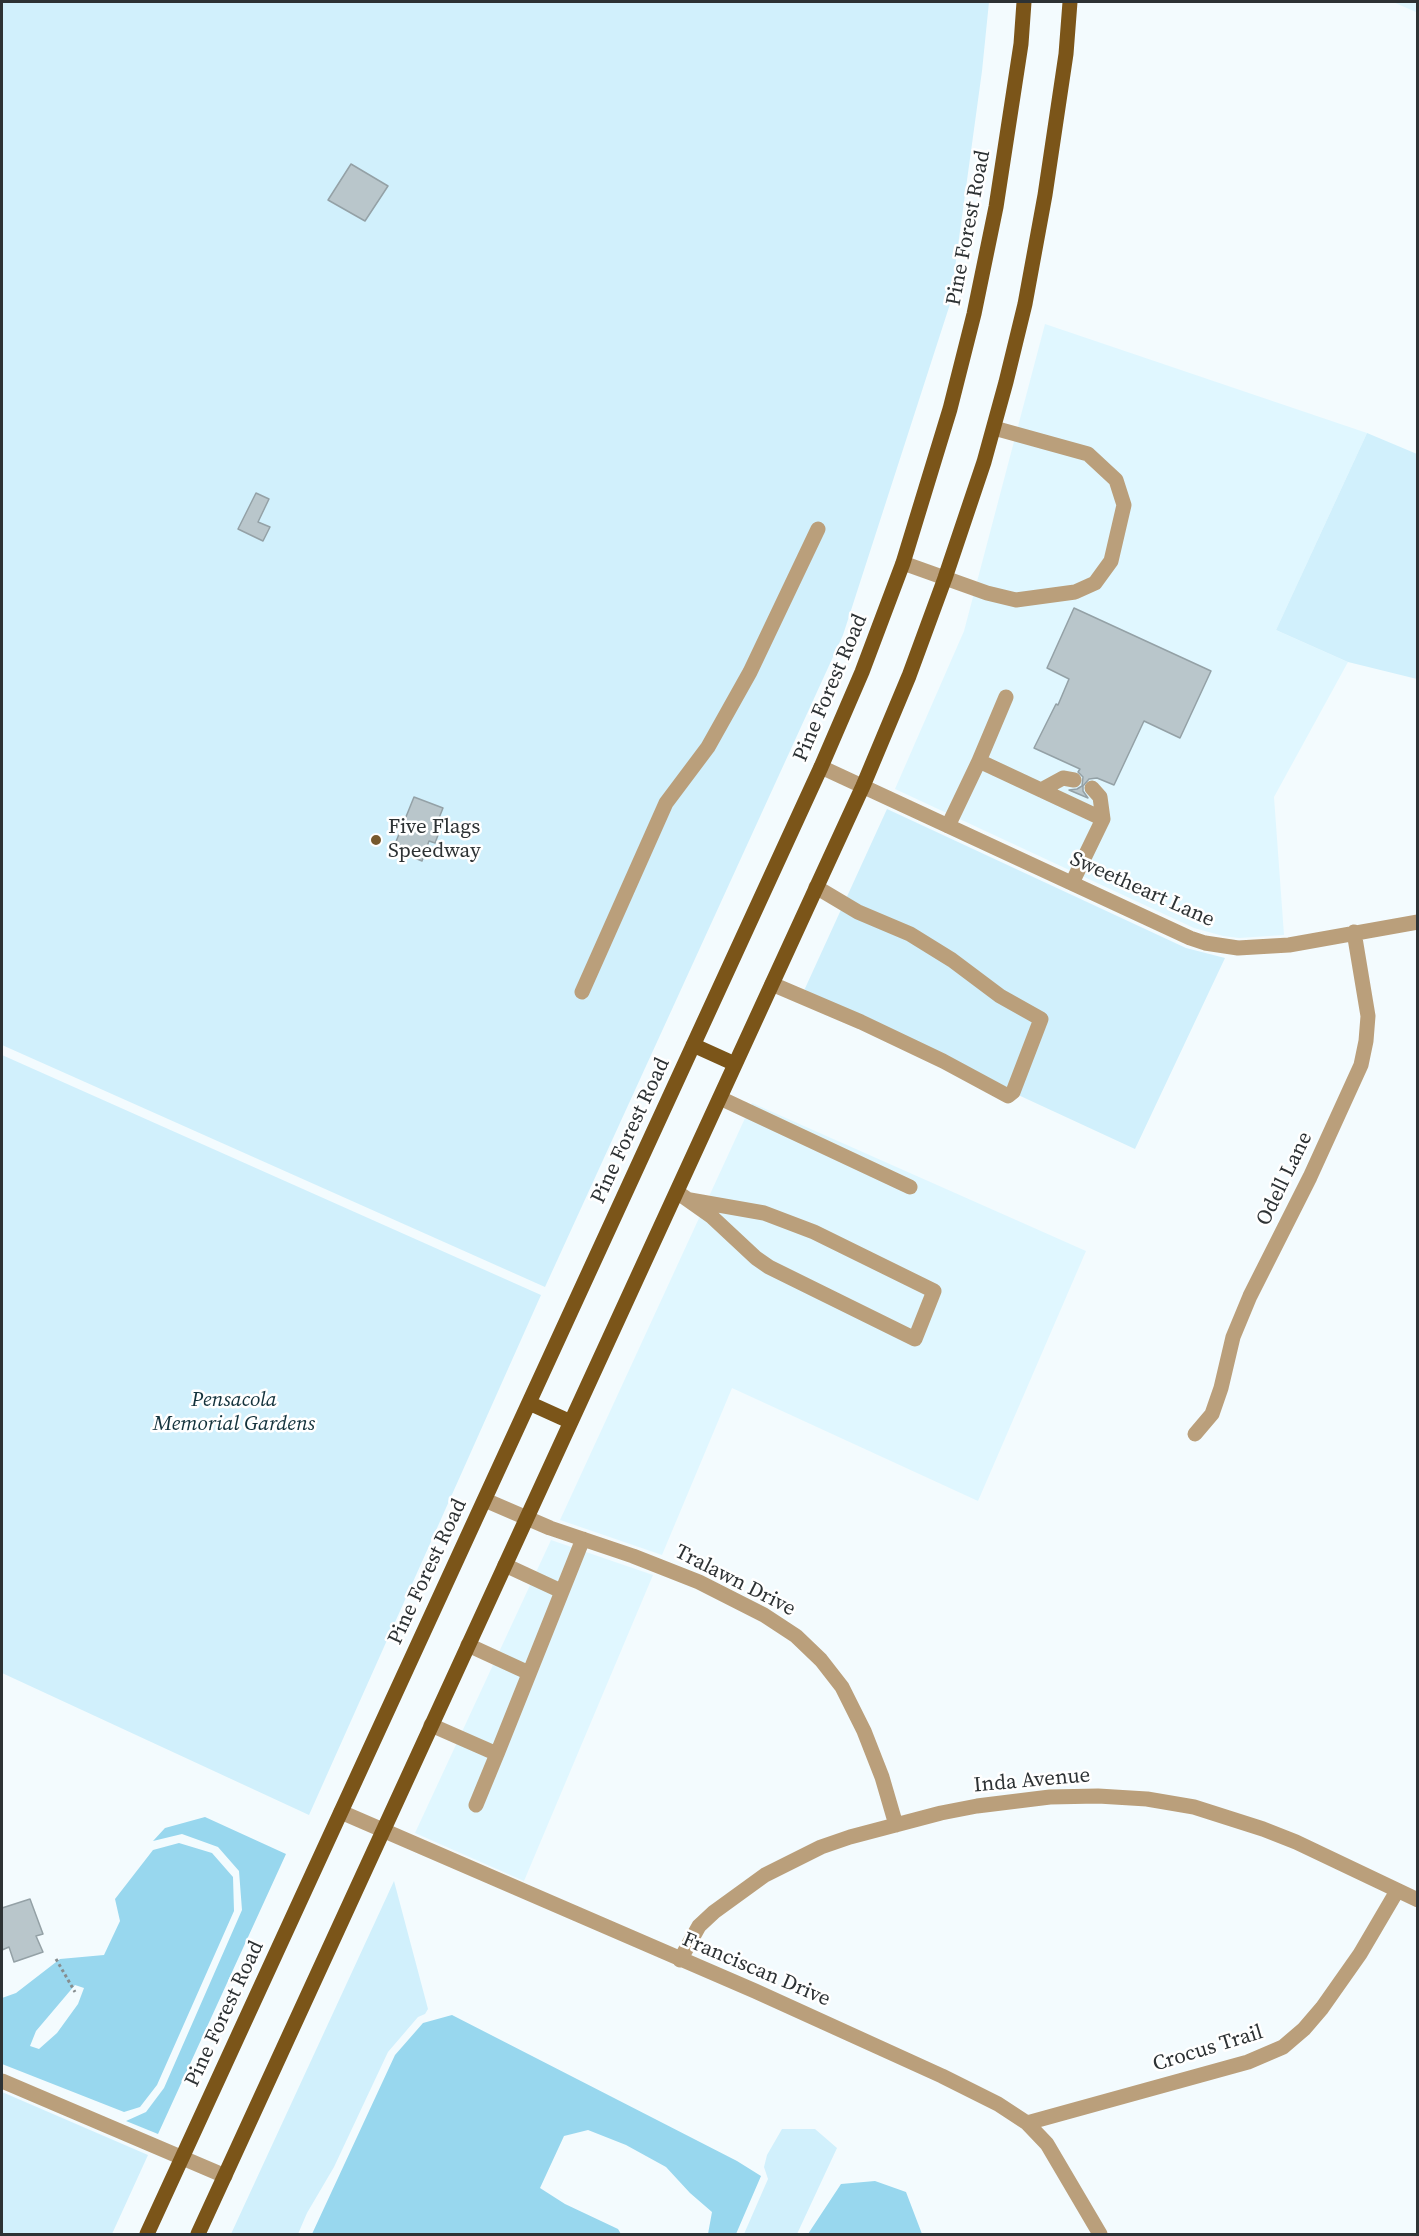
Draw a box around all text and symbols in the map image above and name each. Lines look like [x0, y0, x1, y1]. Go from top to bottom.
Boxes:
street label: Pine Forest Road [942, 148, 996, 308]
street label: Pine Forest Road [789, 610, 873, 766]
place label: Five Flags Speedway [388, 815, 481, 865]
marker: Five Flags Speedway [369, 833, 383, 847]
street label: Sweetheart Lane [1066, 847, 1218, 933]
street label: Pine Forest Road [586, 1054, 676, 1208]
street label: Odell Lane [1251, 1128, 1319, 1230]
park label: Pensacola Memorial Gardens [153, 1388, 315, 1438]
street label: Pine Forest Road [383, 1495, 473, 1649]
street label: Tralawn Drive [670, 1540, 800, 1622]
street label: Inda Avenue [973, 1763, 1091, 1799]
street label: Franciscan Drive [678, 1927, 834, 2013]
street label: Pine Forest Road [180, 1937, 270, 2091]
street label: Crocus Trail [1150, 2020, 1266, 2078]

